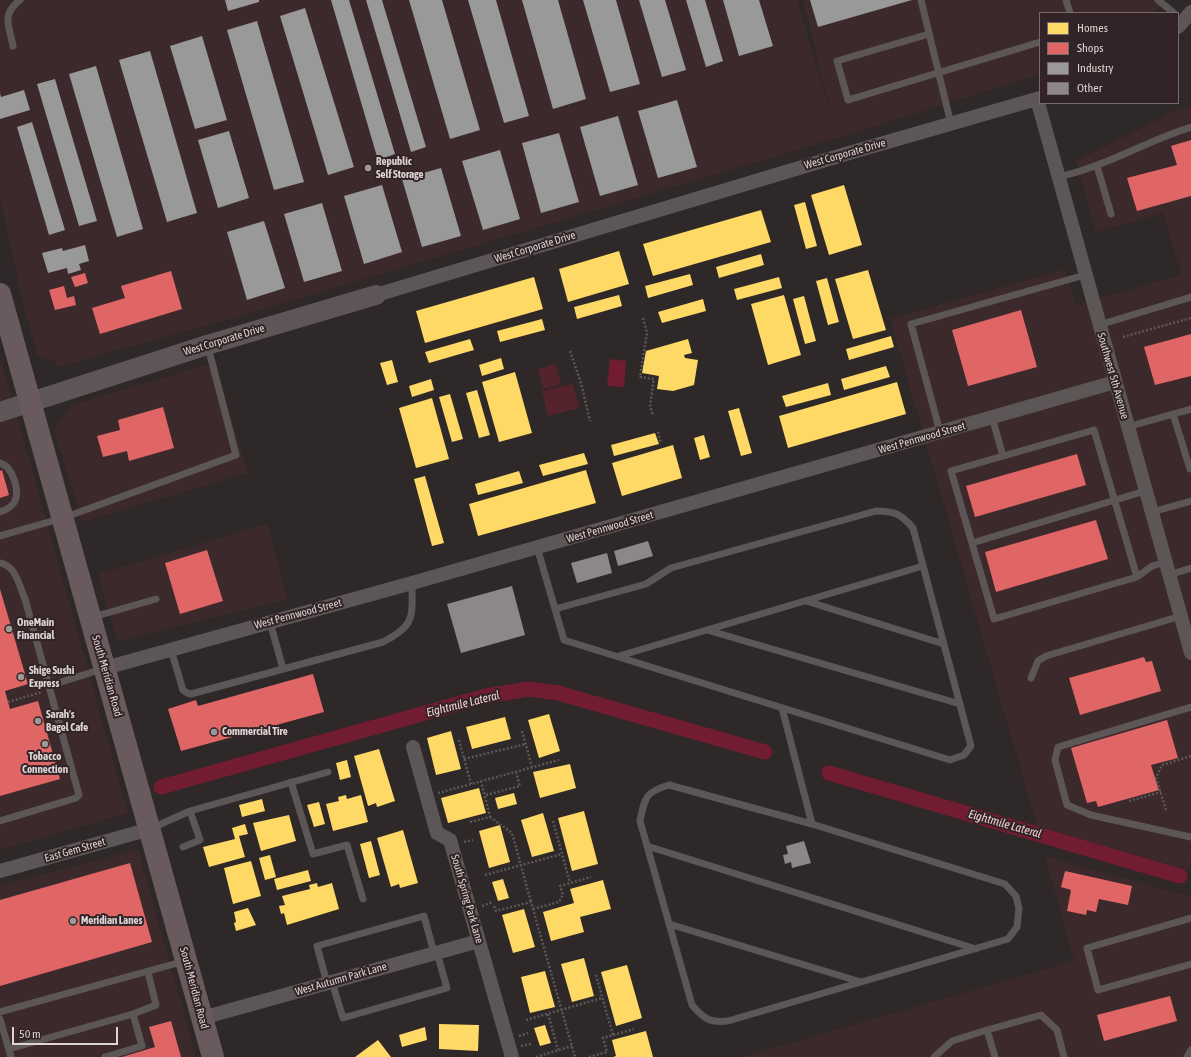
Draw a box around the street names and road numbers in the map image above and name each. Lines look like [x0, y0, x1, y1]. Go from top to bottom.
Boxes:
street label: West Corporate Drive [803, 136, 887, 172]
street label: West Corporate Drive [493, 228, 577, 266]
street label: West Corporate Drive [182, 321, 266, 359]
street label: Southwest 5th Avenue [1094, 331, 1132, 421]
street label: West Pennwood Street [877, 419, 967, 457]
street label: West Pennwood Street [565, 508, 655, 546]
street label: West Pennwood Street [253, 596, 343, 632]
street label: South Meridian Road [89, 634, 125, 718]
street label: East Gem Street [43, 835, 107, 865]
street label: South Spring Park Lane [448, 853, 486, 945]
street label: South Meridian Road [177, 946, 211, 1030]
street label: West Autumn Park Lane [294, 960, 388, 998]

